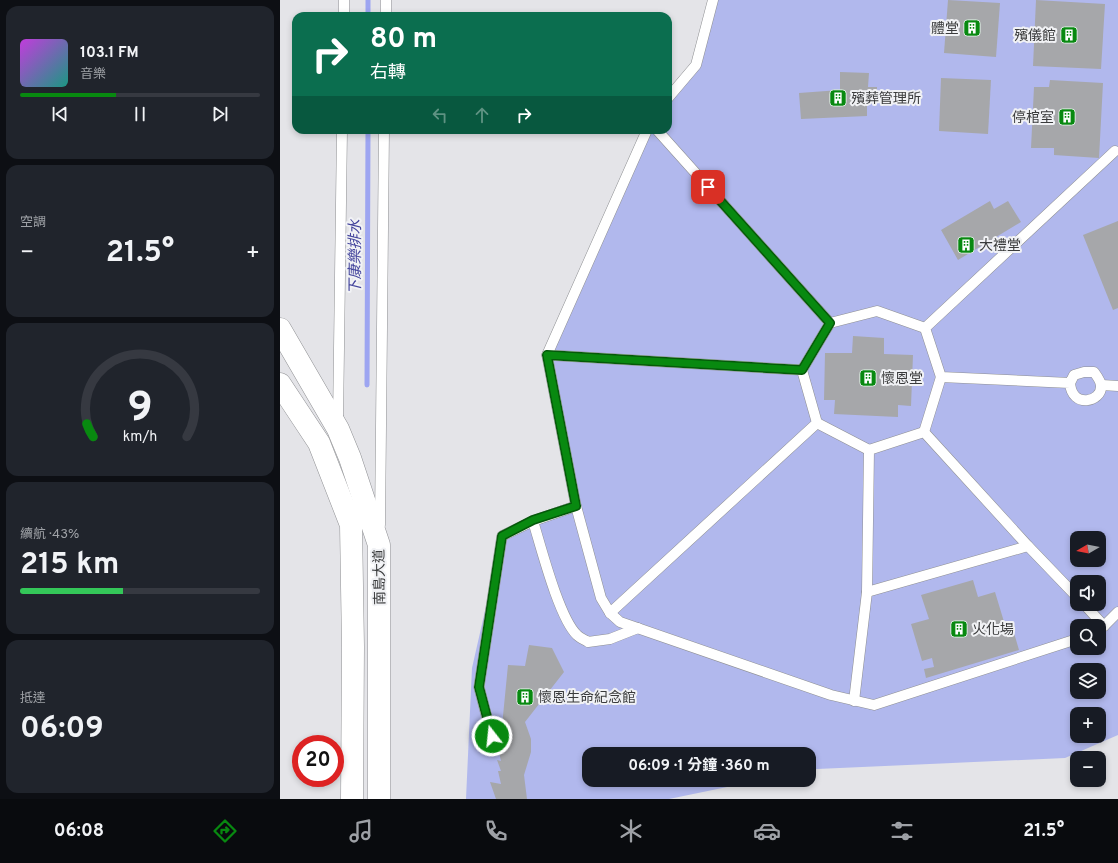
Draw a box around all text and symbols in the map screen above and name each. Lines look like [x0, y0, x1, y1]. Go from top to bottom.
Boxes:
building icon: 體堂 [962, 18, 982, 38]
place label: 體堂 [931, 21, 959, 38]
text: 80 m [370, 22, 437, 58]
building icon: 殯儀館 [1059, 25, 1079, 45]
icon: right [304, 28, 356, 80]
place label: 殯儀館 [1014, 28, 1056, 45]
text: 103.1 FM [80, 44, 139, 63]
text: 右轉 [370, 62, 406, 85]
text: 音樂 [80, 67, 106, 83]
building icon: 殯葬管理所 [828, 88, 848, 108]
place label: 殯葬管理所 [851, 91, 921, 108]
icon: previous [49, 103, 71, 125]
icon: pause [129, 103, 151, 125]
icon: next [209, 103, 231, 125]
icon: left [429, 104, 451, 126]
icon: ahead [471, 104, 493, 126]
icon: right [513, 104, 535, 126]
building icon: 停棺室 [1057, 107, 1077, 127]
place label: 停棺室 [1012, 109, 1054, 127]
pin [691, 170, 725, 204]
icon: arrive [697, 176, 719, 198]
text: 空調 [20, 215, 46, 231]
water label: 下康樂排水 [347, 219, 366, 295]
text: 21.5° [106, 235, 174, 272]
building icon: 大禮堂 [956, 235, 976, 255]
place label: 大禮堂 [979, 238, 1021, 255]
text: − [20, 240, 34, 267]
text: + [246, 240, 260, 267]
building icon: 懷恩堂 [858, 368, 878, 388]
place label: 懷恩堂 [881, 371, 923, 388]
text: 9 [127, 383, 153, 436]
text: km/h [123, 428, 157, 446]
text: 續航 · 43% [20, 527, 79, 543]
north arrow [1070, 531, 1106, 567]
map controls [1070, 531, 1106, 787]
text: 215 km [20, 547, 119, 584]
street label: 南島大道 [372, 549, 389, 605]
button: sound [1070, 575, 1106, 611]
building icon: 火化場 [949, 619, 969, 639]
button: search [1070, 619, 1106, 655]
place label: 火化場 [972, 621, 1014, 639]
button: layers [1070, 663, 1106, 699]
building icon: 懷恩生命紀念館 [515, 687, 535, 707]
place label: 懷恩生命紀念館 [538, 689, 636, 707]
text: 抵達 [20, 691, 46, 707]
button: + [1070, 707, 1106, 743]
text: 06:09 [20, 711, 104, 748]
position arrow [471, 715, 513, 757]
speed limit sign: 20 [292, 735, 344, 787]
button: − [1070, 751, 1106, 787]
text: 06:09 · 1 分鐘 · 360 m [628, 757, 770, 776]
icon: directions [211, 817, 239, 845]
icon: music [347, 817, 375, 845]
icon: phone [482, 817, 510, 845]
icon: climate [617, 817, 645, 845]
icon: car [753, 817, 781, 845]
icon: filters [888, 817, 916, 845]
text: 06:08 [54, 820, 104, 843]
text: 21.5° [1023, 820, 1064, 843]

